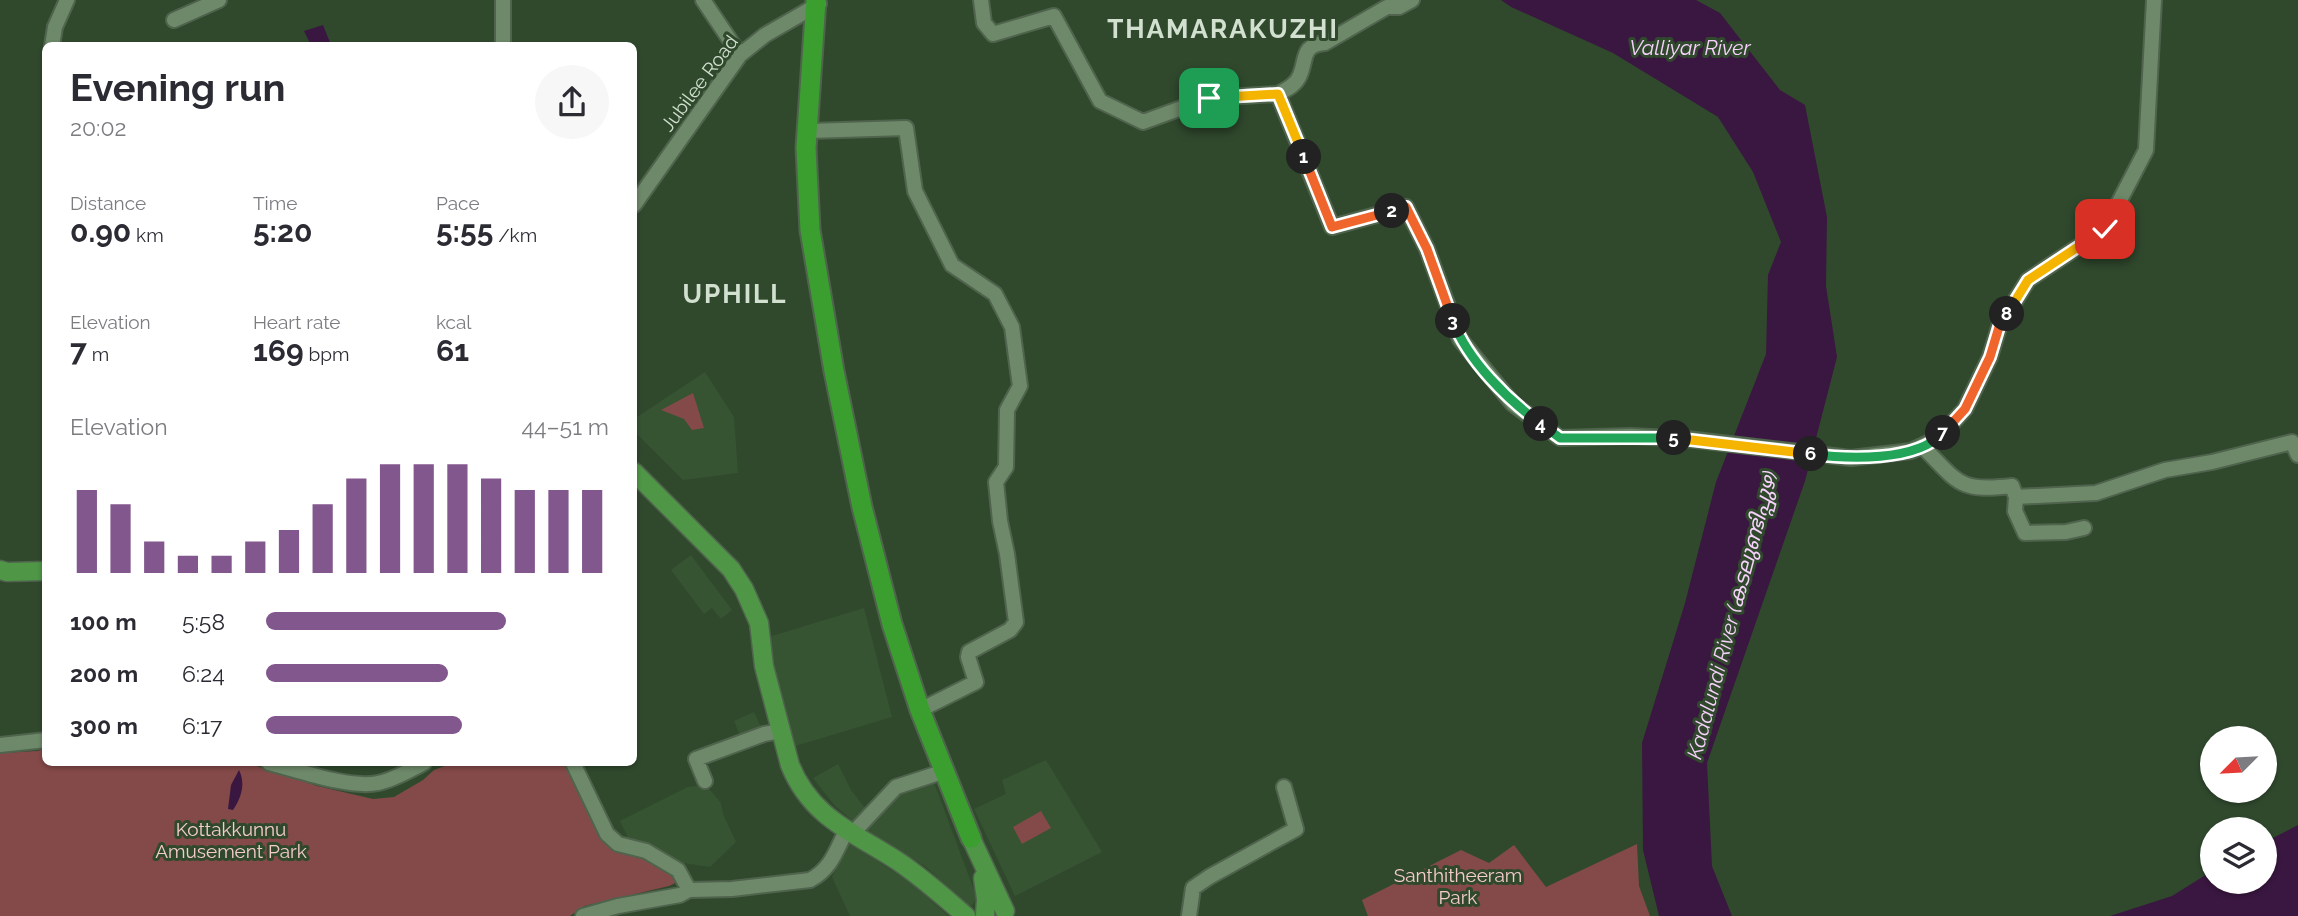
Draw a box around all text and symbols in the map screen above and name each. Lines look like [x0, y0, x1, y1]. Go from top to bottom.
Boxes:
district label: THAMARAKUZHI [1107, 14, 1339, 44]
street label: Jubilee Road [656, 31, 742, 135]
water label: Valliyar River [1629, 35, 1751, 60]
text: Evening run [70, 65, 285, 110]
button: share [535, 65, 609, 139]
pin [1179, 68, 1239, 128]
icon: arrive [1190, 79, 1228, 117]
text: 20:02 [70, 114, 126, 141]
pin: 1 [1286, 140, 1322, 174]
text: 1 [1299, 145, 1308, 167]
text: Distance [70, 192, 146, 214]
text: Time [253, 192, 297, 214]
text: Pace [436, 192, 480, 214]
pin: 2 [1374, 194, 1410, 228]
text: 2 [1386, 199, 1397, 221]
pin [2075, 199, 2135, 259]
icon: check [2086, 210, 2124, 248]
text: 0.90 [70, 214, 131, 249]
text: 5:20 [253, 214, 312, 249]
text: 5:55 [436, 214, 493, 249]
text: km [131, 224, 164, 246]
text: /km [493, 224, 537, 246]
district label: UPHILL [683, 279, 787, 309]
pin: 8 [1990, 296, 2024, 332]
text: 8 [2001, 302, 2012, 324]
pin: 3 [1436, 304, 1470, 338]
text: 3 [1447, 309, 1458, 331]
text: Elevation [70, 311, 151, 333]
text: Heart rate [253, 311, 341, 333]
text: kcal [436, 311, 472, 333]
text: 7 [70, 333, 87, 368]
text: 169 [253, 333, 304, 368]
text: 61 [436, 333, 469, 368]
text: m [87, 343, 109, 365]
text: bpm [304, 343, 349, 365]
pin: 4 [1524, 406, 1558, 442]
text: 4 [1535, 412, 1546, 434]
text: Elevation [70, 413, 168, 440]
text: 44–51 m [521, 413, 609, 440]
pin: 7 [1926, 416, 1960, 450]
pin: 5 [1656, 420, 1692, 456]
text: 7 [1937, 421, 1948, 443]
text: 5 [1668, 426, 1679, 448]
pin: 6 [1794, 436, 1828, 472]
text: 6 [1805, 442, 1816, 464]
water label: Kadalundi River (കടലുണ്ടിപ്പുഴ) [1681, 468, 1785, 762]
text: 100 m [70, 608, 137, 635]
text: 5:58 [182, 608, 225, 635]
text: 200 m [70, 660, 138, 687]
text: 6:24 [182, 660, 225, 687]
text: 300 m [70, 712, 138, 739]
text: 6:17 [182, 712, 222, 739]
north arrow [2200, 726, 2277, 803]
map controls [2200, 726, 2277, 894]
button: layers [2200, 817, 2277, 894]
park label: Kottakkunnu Amusement Park [155, 818, 307, 862]
park label: Santhitheeram Park [1394, 864, 1522, 908]

